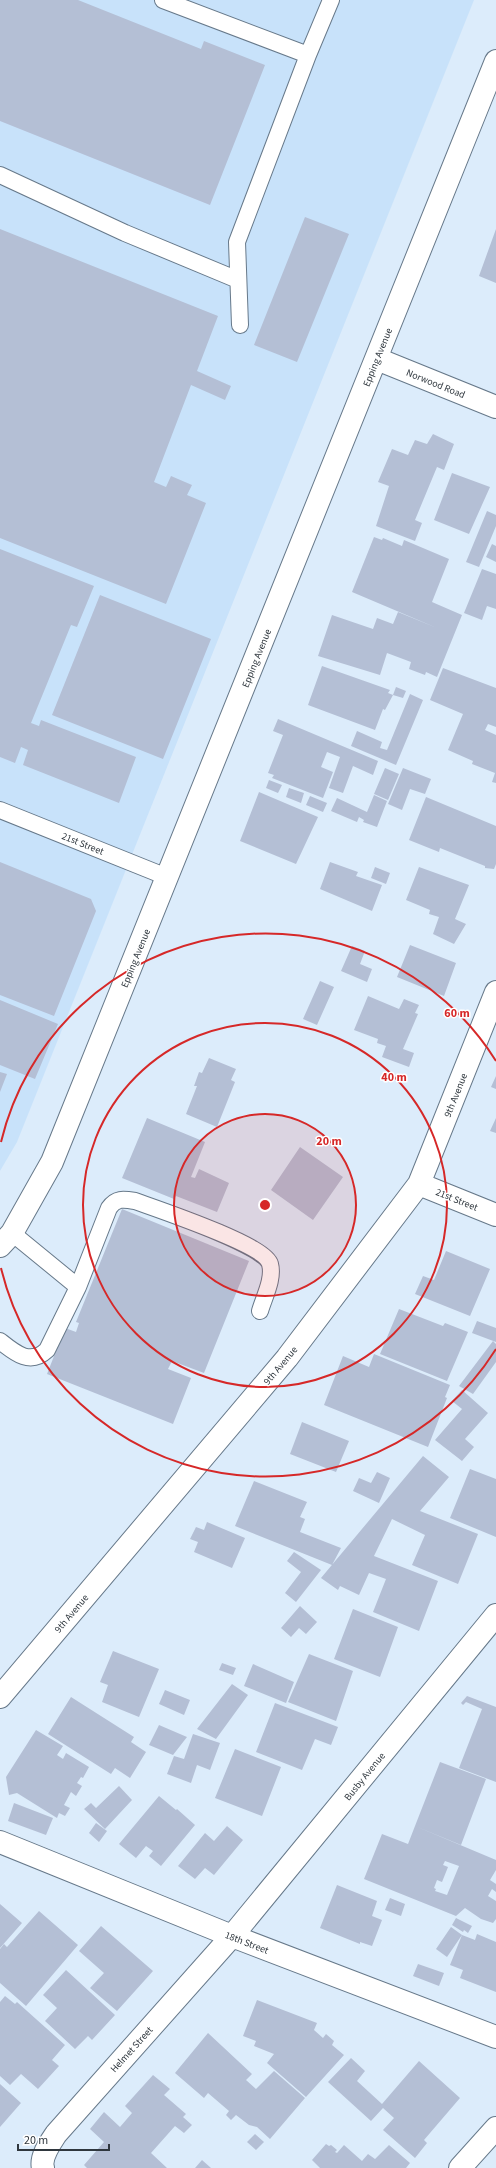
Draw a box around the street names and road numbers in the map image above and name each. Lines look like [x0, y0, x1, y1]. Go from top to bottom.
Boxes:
street label: Epping Avenue [360, 326, 396, 389]
street label: Norwood Road [404, 366, 467, 402]
street label: Epping Avenue [239, 627, 275, 690]
street label: 21st Street [59, 829, 106, 859]
street label: Epping Avenue [118, 927, 154, 990]
street label: 9th Avenue [441, 1071, 471, 1120]
street label: 21st Street [433, 1185, 480, 1215]
street label: 9th Avenue [260, 1343, 301, 1388]
street label: 9th Avenue [51, 1591, 92, 1636]
street label: Busby Avenue [341, 1749, 389, 1804]
street label: 18th Street [223, 1928, 271, 1958]
street label: Helmet Street [107, 2023, 157, 2076]

